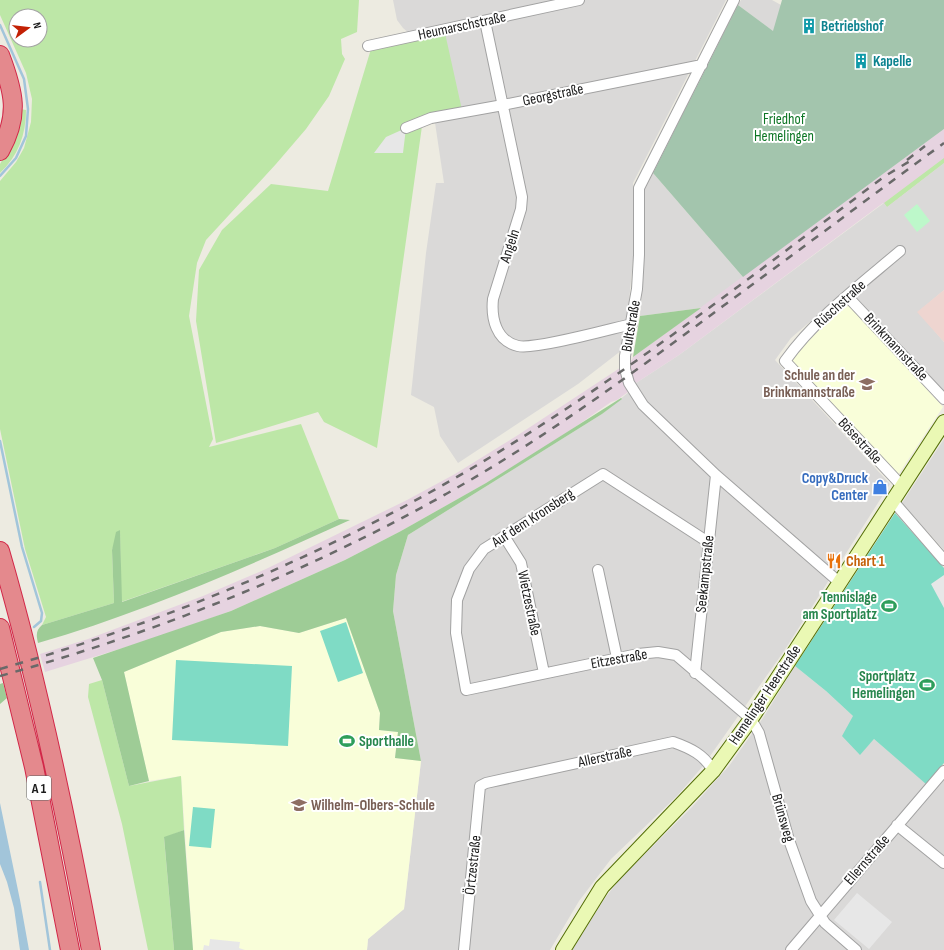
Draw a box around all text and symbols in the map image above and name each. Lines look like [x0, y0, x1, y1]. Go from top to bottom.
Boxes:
street label: Heumarschstraße [416, 7, 508, 45]
north arrow [8, 8, 48, 48]
building icon: Betriebshof [800, 17, 818, 35]
place label: Betriebshof [821, 17, 884, 36]
text: N [30, 21, 44, 30]
building icon: Kapelle [852, 52, 870, 70]
place label: Kapelle [873, 52, 912, 71]
street label: Georgstraße [521, 79, 585, 111]
park label: Friedhof Hemelingen [754, 110, 814, 146]
street label: Angeln [495, 227, 524, 266]
street label: Rüschstraße [810, 276, 870, 332]
street label: Bultstraße [617, 299, 645, 353]
street label: Brinkmannstraße [860, 309, 932, 385]
place label: Schule an der Brinkmannstraße [763, 366, 855, 402]
school or university icon: Schule an der Brinkmannstraße [858, 375, 876, 393]
street label: Bösestraße [834, 414, 886, 468]
place label: Copy&Druck Center [802, 469, 869, 505]
shop icon: Copy&Druck Center [871, 478, 889, 496]
street label: Auf dem Kronsberg [487, 484, 578, 552]
street label: Seekampstraße [691, 534, 719, 614]
restaurant icon: Chart 1 [825, 552, 843, 570]
place label: Chart 1 [846, 552, 885, 571]
street label: Wietzestraße [513, 568, 545, 638]
place label: Tennislage am Sportplatz [802, 588, 877, 624]
sports icon: Tennislage am Sportplatz [880, 597, 898, 615]
street label: Hemelinger Heerstraße [725, 642, 805, 748]
street label: Eitzestraße [589, 645, 649, 673]
place label: Sportplatz Hemelingen [852, 667, 915, 703]
sports icon: Sportplatz Hemelingen [918, 676, 936, 694]
sports icon: Sporthalle [338, 732, 356, 750]
place label: Sporthalle [359, 732, 414, 751]
street label: Allerstraße [575, 742, 634, 772]
road number: A 1 [27, 776, 51, 800]
street label: Brünsweg [767, 792, 799, 844]
school or university icon: Wilhelm-Olbers-Schule [290, 796, 308, 814]
place label: Wilhelm-Olbers-Schule [311, 796, 435, 815]
street label: Ellernstraße [840, 831, 894, 889]
street label: Örtzestraße [460, 834, 486, 896]

